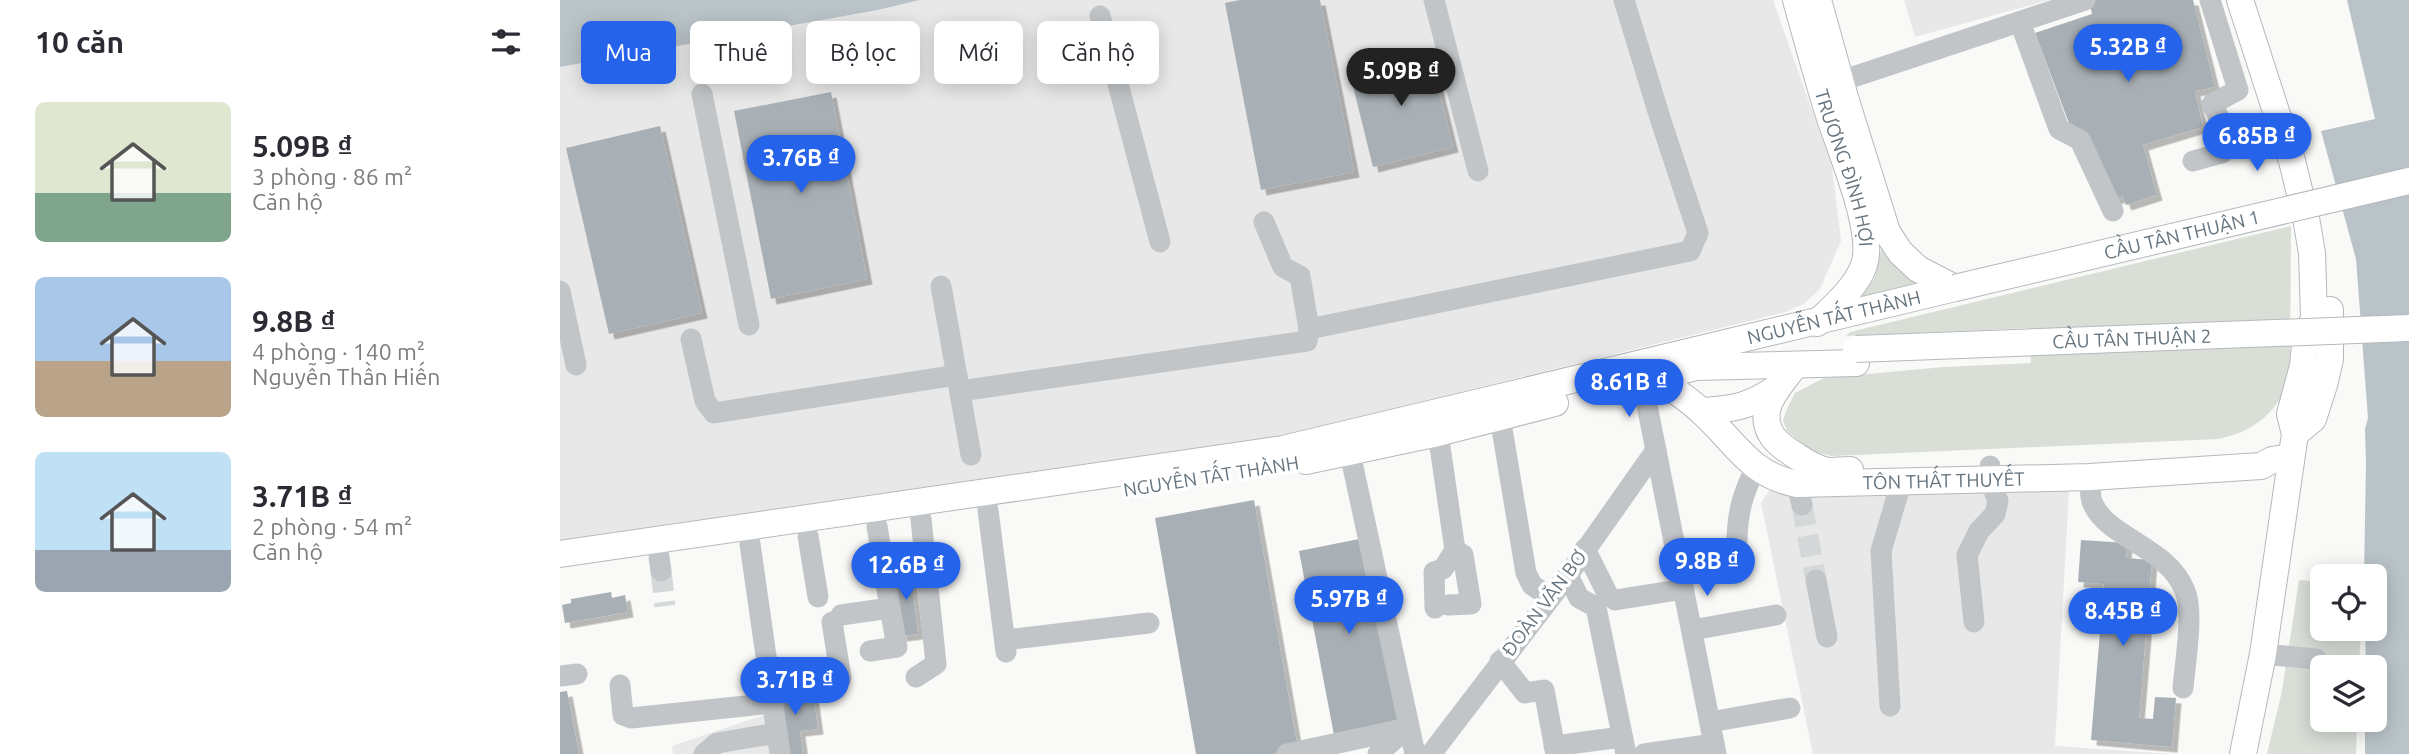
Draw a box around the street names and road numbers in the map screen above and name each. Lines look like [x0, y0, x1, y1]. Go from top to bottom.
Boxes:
street label: TRƯƠNG ĐÌNH HỢI [1811, 87, 1877, 247]
street label: CẦU TÂN THUẬN 1 [2102, 206, 2262, 264]
street label: NGUYỄN TẤT THÀNH [1745, 286, 1923, 348]
street label: CẦU TÂN THUẬN 2 [2052, 325, 2212, 353]
street label: NGUYỄN TẤT THÀNH [1121, 447, 1300, 501]
street label: TÔN THẤT THUYẾT [1862, 463, 2025, 493]
street label: ĐOÀN VĂN BƠ [1497, 546, 1591, 660]

